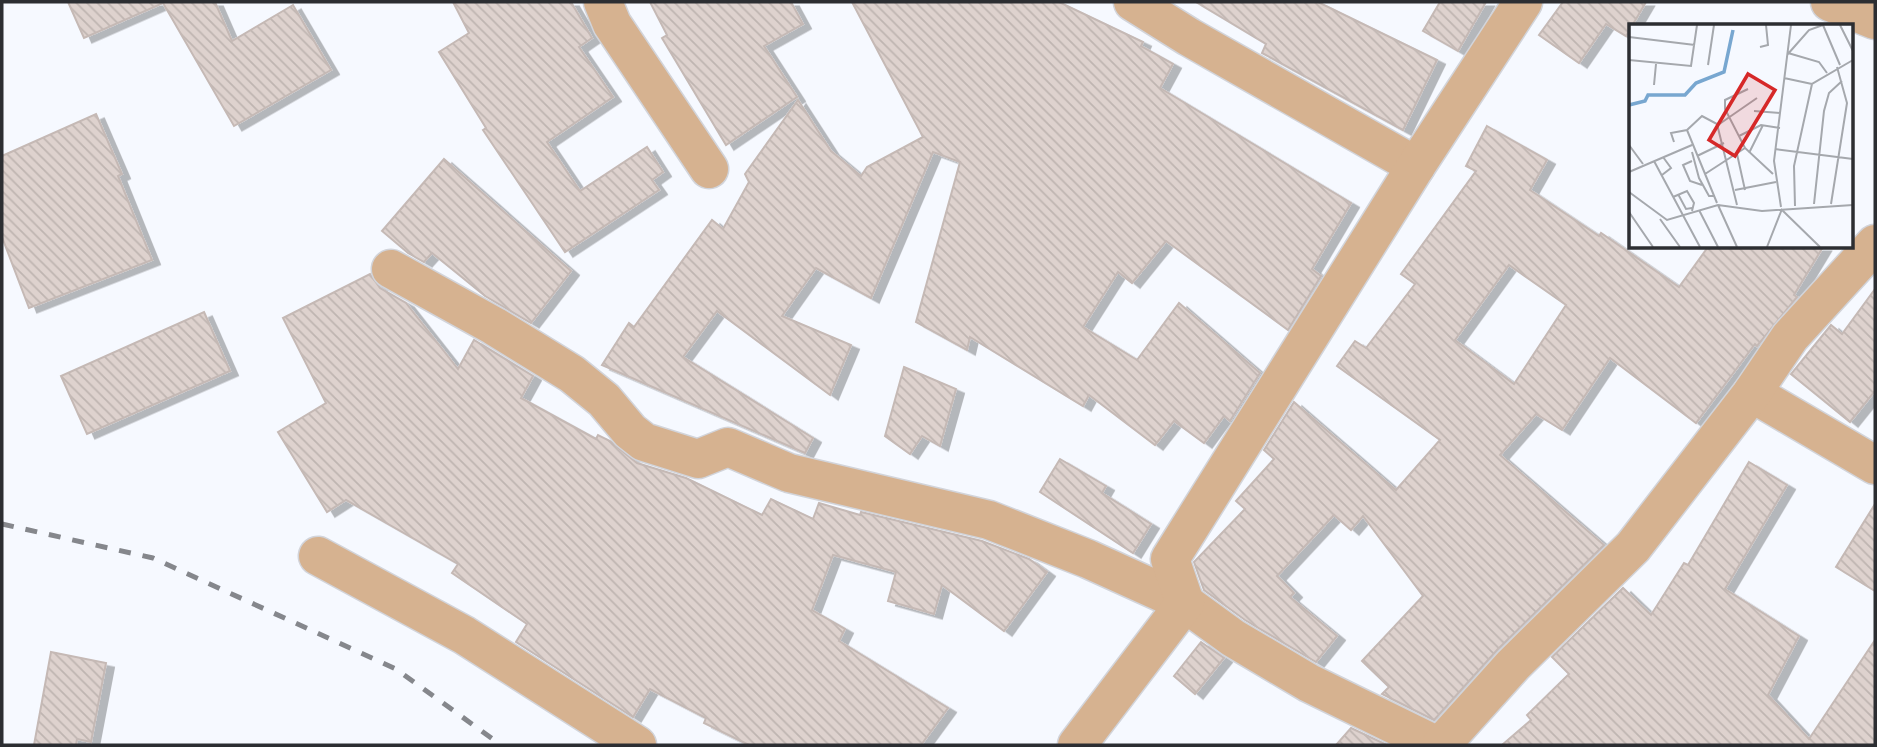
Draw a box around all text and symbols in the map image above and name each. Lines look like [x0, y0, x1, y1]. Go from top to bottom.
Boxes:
inset map [1629, 24, 1853, 248]

